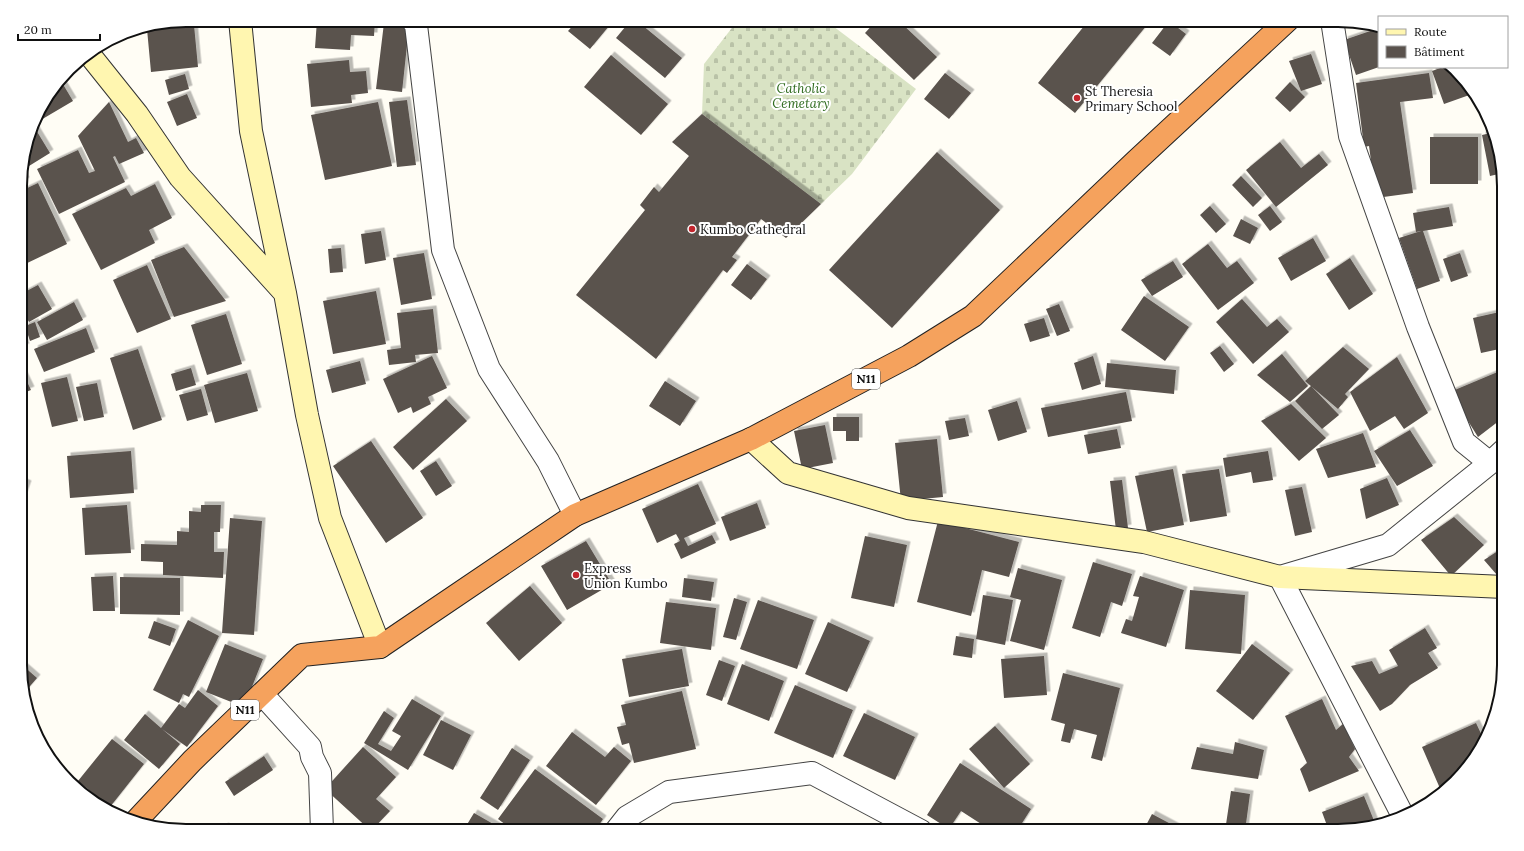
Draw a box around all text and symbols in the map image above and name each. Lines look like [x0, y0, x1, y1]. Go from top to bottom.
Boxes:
scale bar [18, 16, 100, 42]
legend [1378, 16, 1508, 68]
text: 20 m [24, 22, 52, 37]
text: Route [1414, 24, 1447, 39]
text: Bâtiment [1414, 44, 1465, 59]
park label: Catholic Cemetary [772, 80, 830, 112]
place label: St Theresia Primary School [1085, 83, 1178, 115]
marker: St Theresia Primary School [1072, 93, 1082, 103]
place label: Kumbo Cathedral [700, 221, 806, 238]
marker: Kumbo Cathedral [687, 224, 697, 234]
road number: N11 [852, 369, 880, 389]
place label: Express Union Kumbo [584, 560, 668, 592]
marker: Express Union Kumbo [571, 570, 581, 580]
road number: N11 [231, 700, 259, 720]

